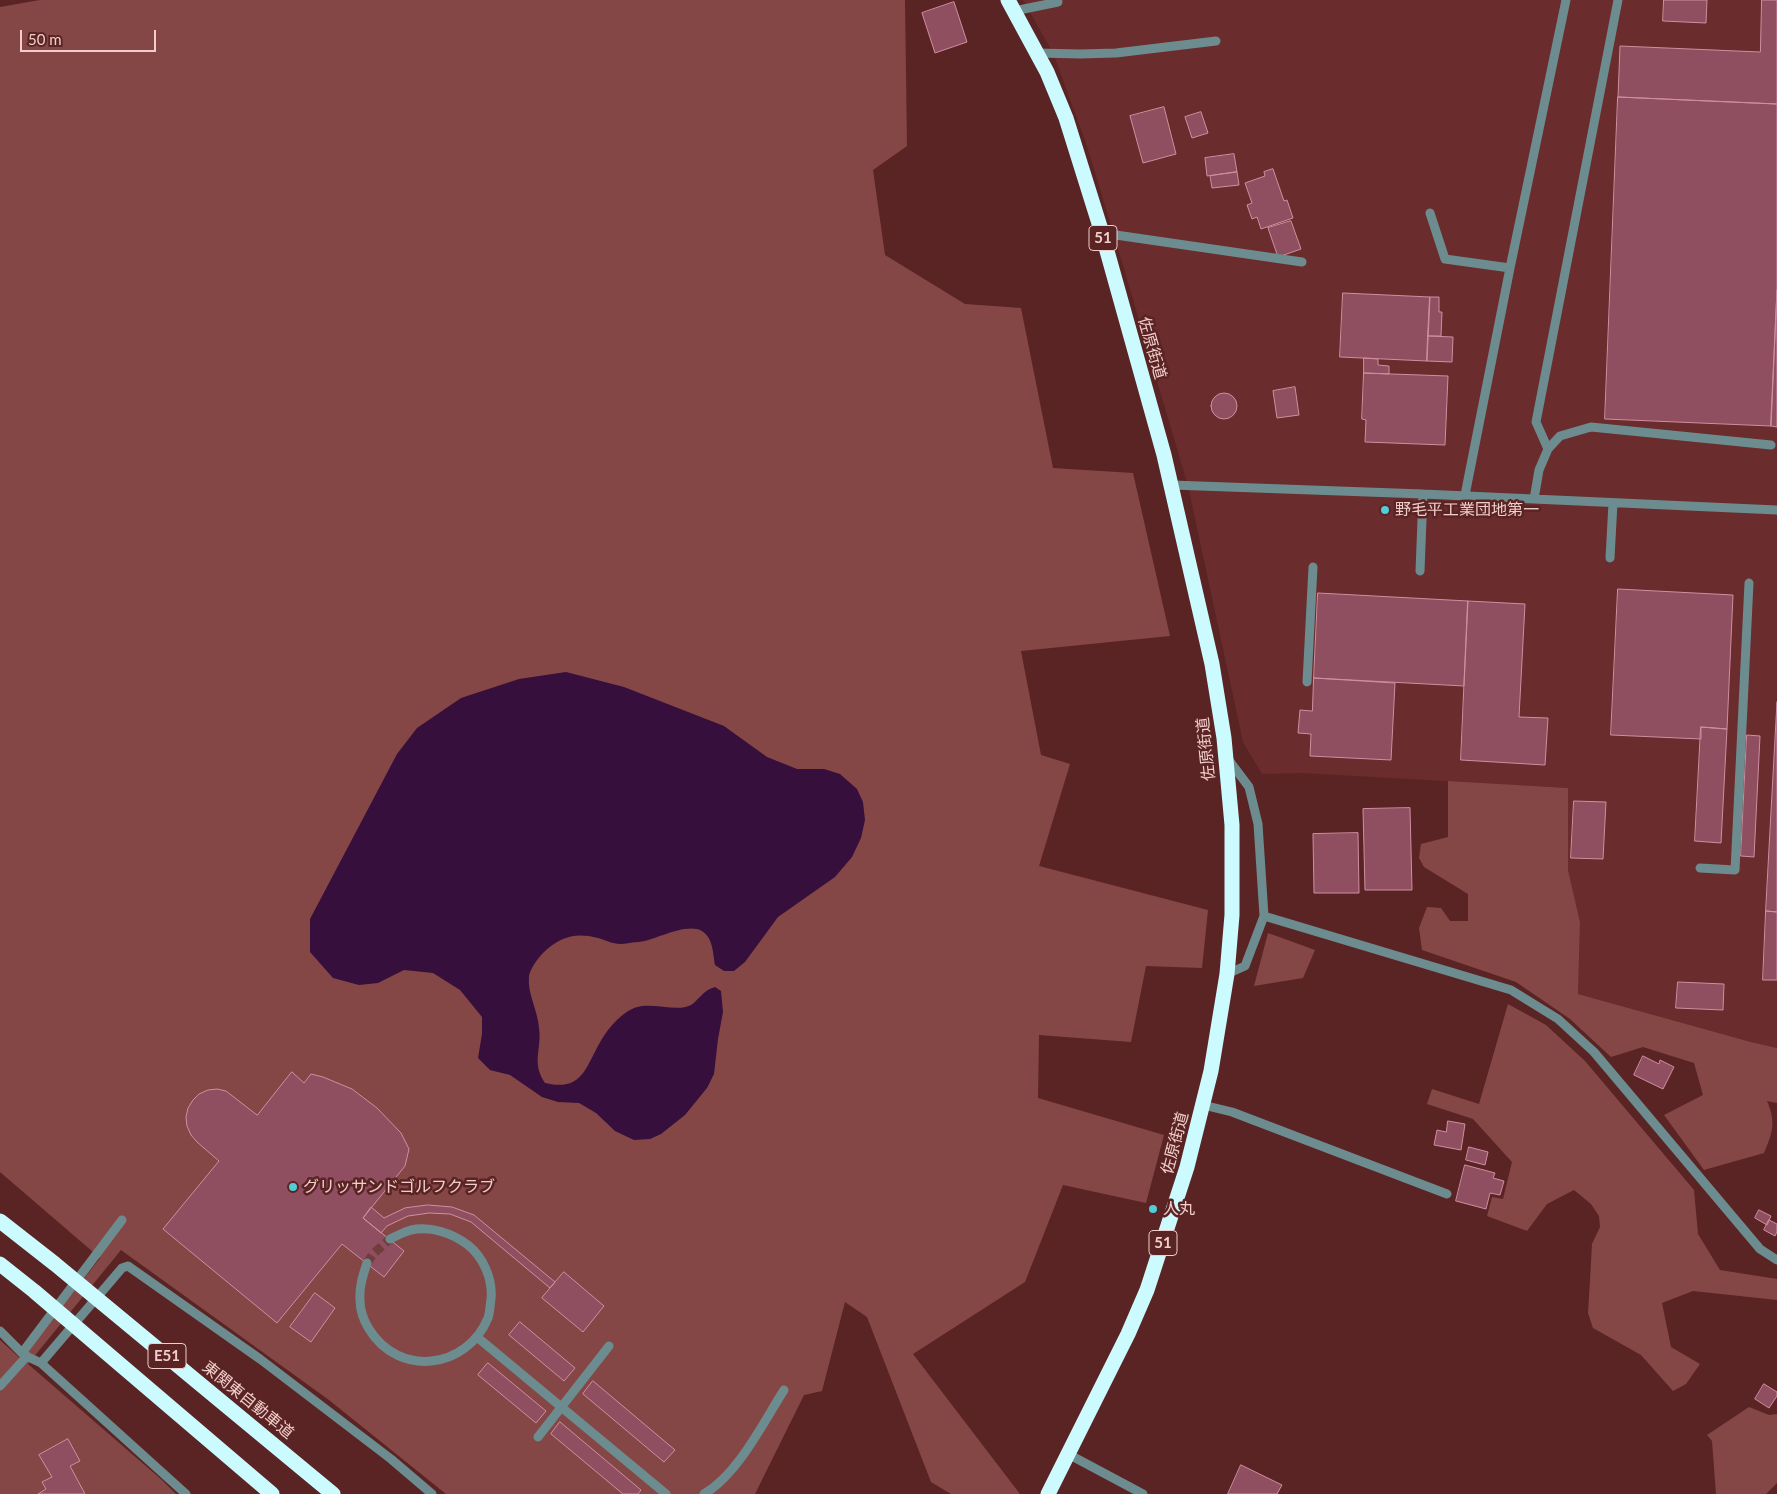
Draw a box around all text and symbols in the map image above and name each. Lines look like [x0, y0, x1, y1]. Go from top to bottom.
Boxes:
scale bar [22, 20, 159, 52]
text: 50 m [28, 30, 62, 48]
road number: 51 [1089, 226, 1117, 250]
street label: 佐原街道 [1134, 315, 1170, 381]
place label: 野毛平工業団地第一 [1395, 500, 1539, 520]
marker: 野毛平工業団地第一 [1379, 504, 1391, 516]
street label: 佐原街道 [1193, 716, 1219, 782]
street label: 佐原街道 [1157, 1110, 1193, 1176]
place label: グリッサンドゴルフクラブ [303, 1177, 495, 1197]
marker: グリッサンドゴルフクラブ [287, 1181, 299, 1193]
place label: 人丸 [1163, 1199, 1195, 1219]
marker: 人丸 [1147, 1203, 1159, 1215]
road number: 51 [1149, 1230, 1177, 1256]
road number: E51 [148, 1344, 186, 1368]
street label: 東関東自動車道 [198, 1357, 298, 1443]

